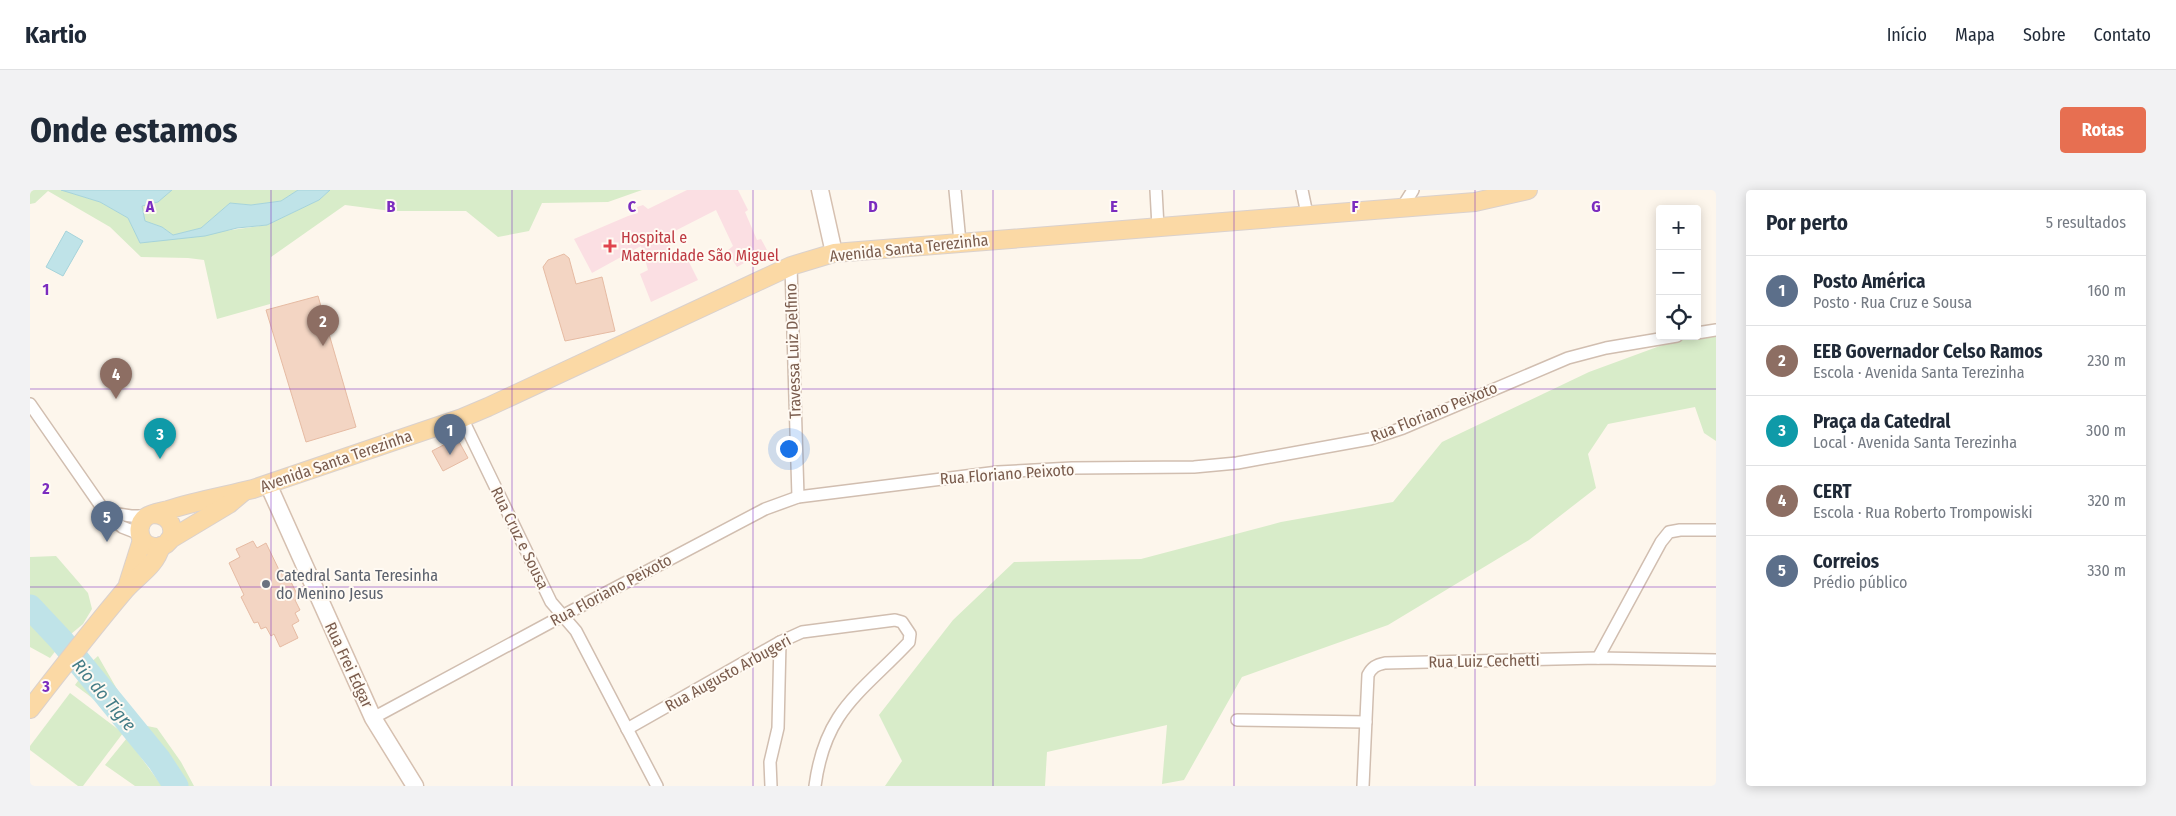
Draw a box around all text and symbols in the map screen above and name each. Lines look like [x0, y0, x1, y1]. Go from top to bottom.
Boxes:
text: Kartio [25, 21, 87, 49]
text: Início [1887, 24, 1927, 46]
text: Mapa [1955, 24, 1995, 46]
text: Sobre [2023, 24, 2066, 46]
text: Contato [2094, 24, 2151, 46]
button: Rotas [2060, 107, 2146, 153]
text: Onde estamos [30, 109, 238, 151]
text: A [145, 197, 155, 216]
text: B [387, 197, 396, 216]
text: C [628, 197, 637, 216]
text: D [868, 197, 878, 216]
text: E [1110, 197, 1118, 216]
text: F [1351, 197, 1359, 216]
text: G [1591, 197, 1601, 216]
map controls [1656, 205, 1701, 340]
button: + [1656, 205, 1701, 250]
text: Por perto [1766, 210, 1848, 236]
text: 5 resultados [2046, 213, 2126, 232]
place label: Hospital e Maternidade São Miguel [621, 228, 779, 265]
street label: Avenida Santa Terezinha [829, 230, 989, 266]
marker: Hospital e Maternidade São Miguel [603, 239, 617, 253]
button: − [1656, 250, 1701, 295]
text: Posto América [1813, 270, 1926, 293]
text: 1 [43, 280, 49, 299]
text: 1 [1779, 281, 1785, 300]
text: 160 m [2087, 281, 2126, 300]
street label: Travessa Luiz Delfino [781, 283, 805, 419]
text: Posto · Rua Cruz e Sousa [1813, 293, 1972, 312]
button: locate [1656, 295, 1701, 340]
pin: 2 [307, 305, 339, 346]
text: EEB Governador Celso Ramos [1813, 340, 2043, 363]
text: 2 [1778, 351, 1786, 370]
text: 230 m [2087, 351, 2126, 370]
pin: 4 [100, 358, 132, 399]
text: Escola · Avenida Santa Terezinha [1813, 363, 2024, 382]
street label: Rua Floriano Peixoto [1368, 378, 1500, 446]
text: Praça da Catedral [1813, 410, 1950, 433]
pin: 1 [434, 414, 466, 455]
pin: 3 [144, 418, 176, 459]
text: 3 [1778, 421, 1786, 440]
text: 300 m [2086, 421, 2126, 440]
street label: Avenida Santa Terezinha [258, 426, 415, 496]
text: Local · Avenida Santa Terezinha [1813, 433, 2017, 452]
your location [776, 436, 802, 462]
street label: Rua Floriano Peixoto [939, 460, 1075, 488]
text: 2 [41, 479, 50, 498]
text: CERT [1813, 480, 1852, 503]
street label: Rua Cruz e Sousa [487, 484, 553, 592]
text: 4 [1778, 491, 1786, 510]
text: 320 m [2087, 491, 2126, 510]
pin: 5 [91, 501, 123, 542]
text: Escola · Rua Roberto Trompowiski [1813, 503, 2032, 522]
street label: Rua Floriano Peixoto [547, 550, 675, 630]
text: Correios [1813, 550, 1879, 573]
text: 5 [1778, 561, 1786, 580]
text: 330 m [2087, 561, 2126, 580]
place label: Catedral Santa Teresinha do Menino Jesus [276, 566, 438, 603]
text: Prédio público [1813, 573, 1907, 592]
marker: Catedral Santa Teresinha do Menino Jesus [260, 578, 272, 590]
street label: Rua Frei Edgar [321, 619, 377, 711]
street label: Rua Augusto Arbugeri [662, 631, 794, 715]
street label: Rua Luiz Cechetti [1428, 651, 1540, 671]
water label: Rio do Tigre [67, 654, 141, 736]
text: 3 [41, 677, 50, 696]

